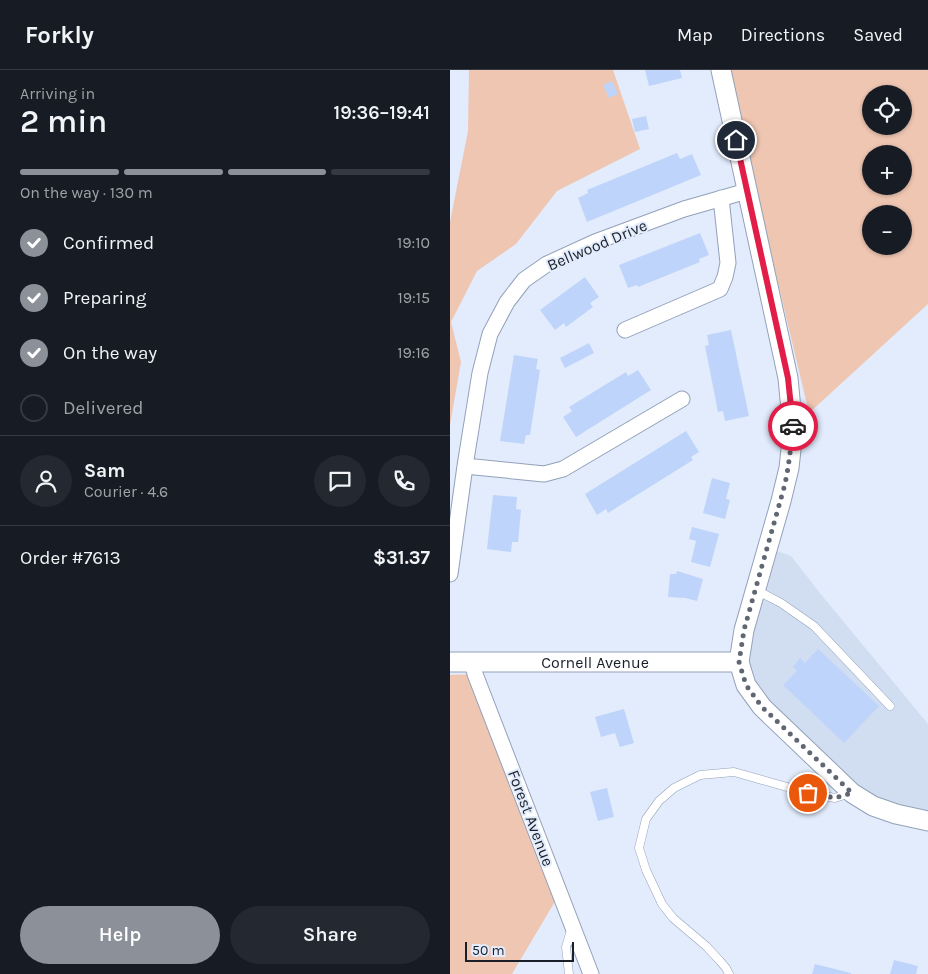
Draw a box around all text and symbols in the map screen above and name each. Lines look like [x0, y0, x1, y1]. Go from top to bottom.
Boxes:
text: Forkly [25, 21, 94, 49]
text: Map [677, 24, 713, 46]
text: Directions [741, 24, 825, 46]
text: Saved [853, 24, 903, 46]
text: Arriving in [20, 84, 95, 103]
map controls [862, 85, 912, 255]
button: locate [862, 85, 912, 135]
text: 19:36–19:41 [334, 102, 430, 124]
text: 2 min [20, 103, 107, 140]
pin [715, 119, 757, 161]
icon: home [722, 126, 750, 154]
button: + [862, 145, 912, 195]
text: On the way · 130 m [20, 183, 153, 202]
button: − [862, 205, 912, 255]
street label: Bellwood Drive [544, 215, 650, 275]
icon: check [20, 229, 48, 257]
text: Confirmed [63, 232, 154, 254]
text: 19:10 [397, 233, 430, 252]
icon: check [20, 284, 48, 312]
text: Preparing [63, 287, 146, 309]
text: 19:15 [397, 288, 430, 307]
icon: check [20, 339, 48, 367]
text: On the way [63, 342, 157, 364]
text: 19:16 [397, 343, 430, 362]
text: Delivered [63, 397, 143, 419]
courier [768, 401, 818, 451]
icon: car [779, 412, 807, 440]
button: person [20, 455, 72, 507]
button: chat [314, 455, 366, 507]
button: phone [378, 455, 430, 507]
text: Sam [84, 460, 125, 482]
text: Courier · 4.6 [84, 482, 168, 501]
text: Order #7613 [20, 547, 121, 569]
text: $31.37 [373, 547, 430, 569]
street label: Cornell Avenue [541, 653, 649, 672]
street label: Forest Avenue [504, 767, 558, 869]
pin [787, 772, 829, 814]
icon: bag [794, 779, 822, 807]
button: Help [20, 906, 220, 964]
button: Share [230, 906, 430, 964]
scale bar [465, 939, 574, 962]
text: 50 m [472, 942, 505, 959]

